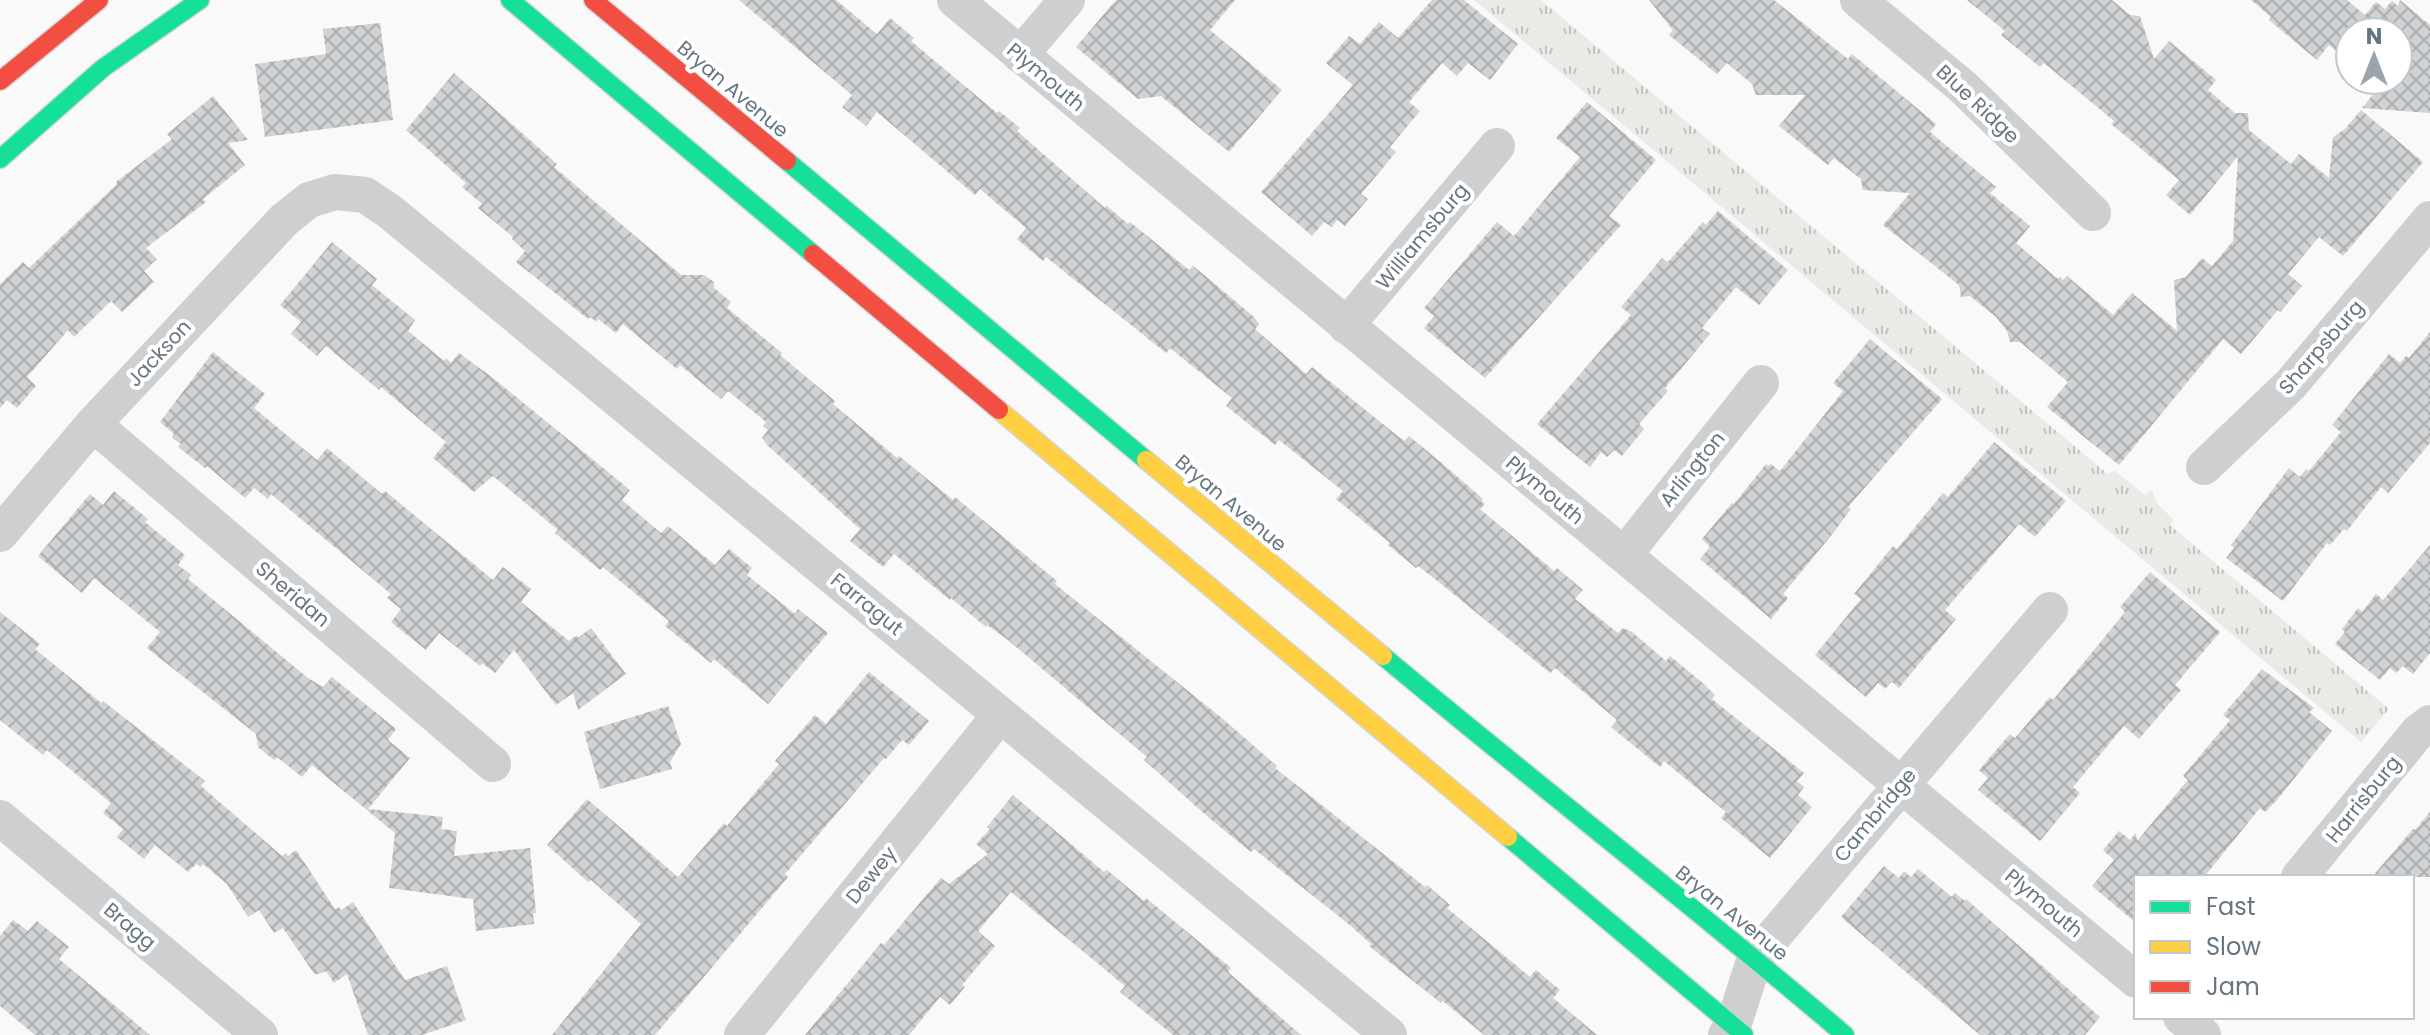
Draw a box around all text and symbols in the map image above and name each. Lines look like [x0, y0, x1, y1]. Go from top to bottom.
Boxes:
north arrow [2334, 16, 2414, 96]
text: N [2366, 21, 2382, 52]
street label: Bryan Avenue [671, 34, 795, 144]
street label: Plymouth [1001, 36, 1091, 118]
street label: Blue Ridge [1930, 58, 2026, 150]
street label: Williamsburg [1369, 177, 1475, 295]
street label: Sharpsburg [2272, 294, 2370, 400]
street label: Jackson [121, 313, 197, 393]
street label: Arlington [1653, 425, 1731, 513]
street label: Bryan Avenue [1169, 448, 1293, 558]
street label: Plymouth [1500, 449, 1590, 531]
street label: Sheridan [250, 555, 336, 633]
street label: Farragut [825, 566, 909, 642]
street label: Harrisburg [2319, 749, 2407, 849]
street label: Cambridge [1827, 762, 1923, 868]
street label: Dewey [839, 840, 903, 910]
street label: Bryan Avenue [1670, 859, 1794, 967]
street label: Plymouth [1999, 862, 2089, 944]
legend [2134, 875, 2414, 1019]
text: Fast [2206, 890, 2256, 923]
street label: Bragg [98, 896, 162, 956]
text: Slow [2206, 930, 2261, 963]
text: Jam [2206, 970, 2260, 1003]

